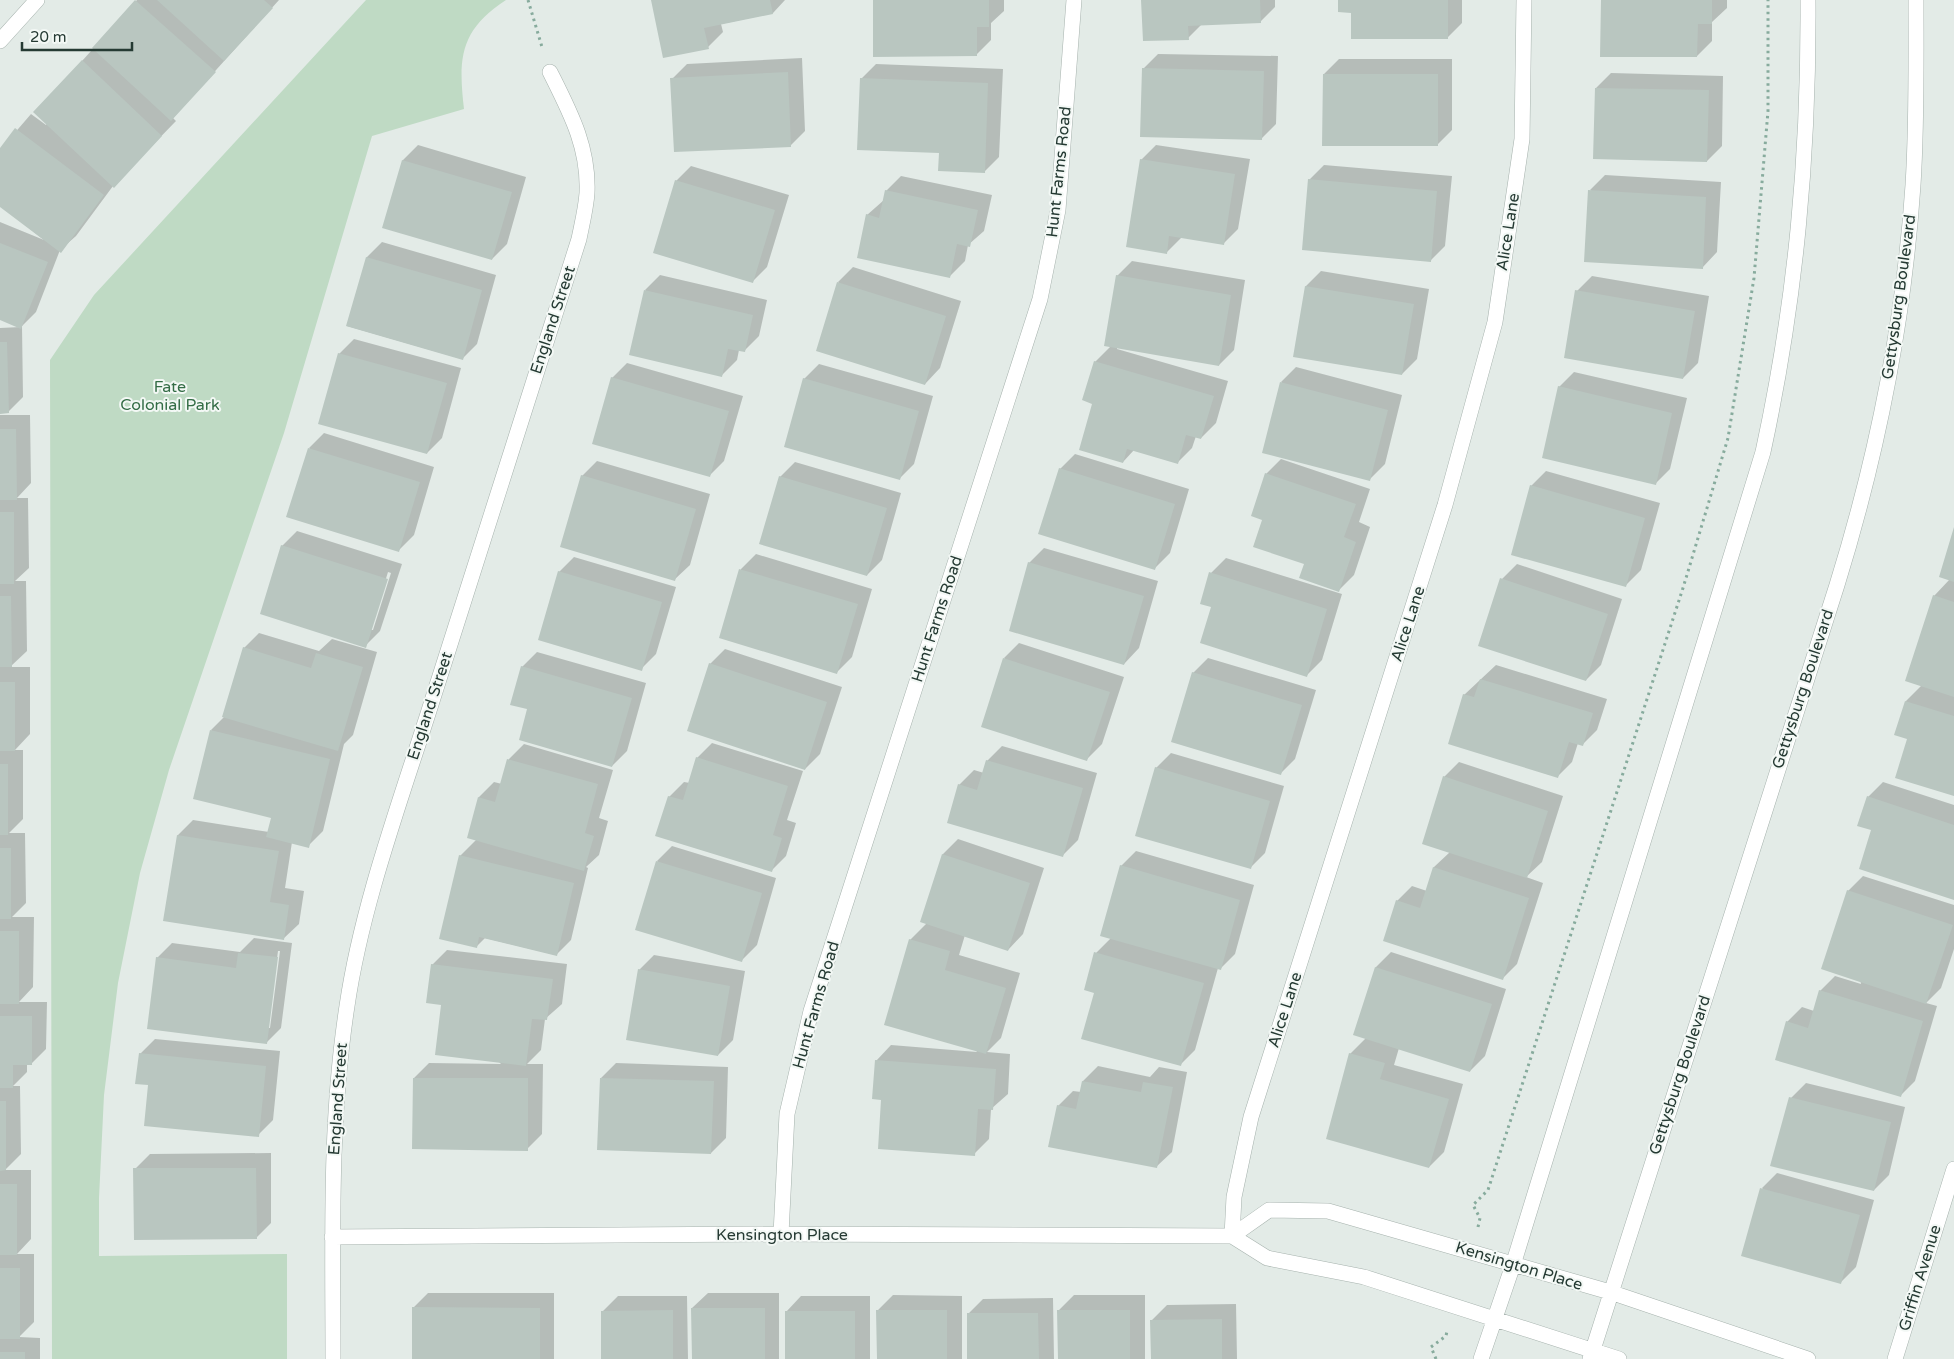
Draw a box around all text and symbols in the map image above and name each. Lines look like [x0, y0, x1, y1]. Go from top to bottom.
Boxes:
scale bar [22, 20, 132, 52]
text: 20 m [30, 28, 67, 46]
street label: Hunt Farms Road [1042, 105, 1076, 239]
street label: Alice Lane [1492, 192, 1524, 272]
street label: Gettysburg Boulevard [1878, 213, 1920, 381]
street label: England Street [526, 263, 580, 377]
park label: Fate Colonial Park [120, 377, 220, 415]
street label: Hunt Farms Road [907, 553, 967, 685]
street label: Alice Lane [1386, 584, 1430, 664]
street label: Gettysburg Boulevard [1768, 607, 1838, 771]
street label: England Street [403, 649, 457, 763]
street label: Hunt Farms Road [788, 939, 844, 1071]
street label: Alice Lane [1263, 970, 1307, 1050]
street label: Gettysburg Boulevard [1645, 993, 1715, 1157]
street label: England Street [324, 1042, 352, 1156]
street label: Griffin Avenue [1894, 1223, 1946, 1333]
street label: Kensington Place [716, 1225, 848, 1245]
street label: Kensington Place [1453, 1237, 1585, 1295]

